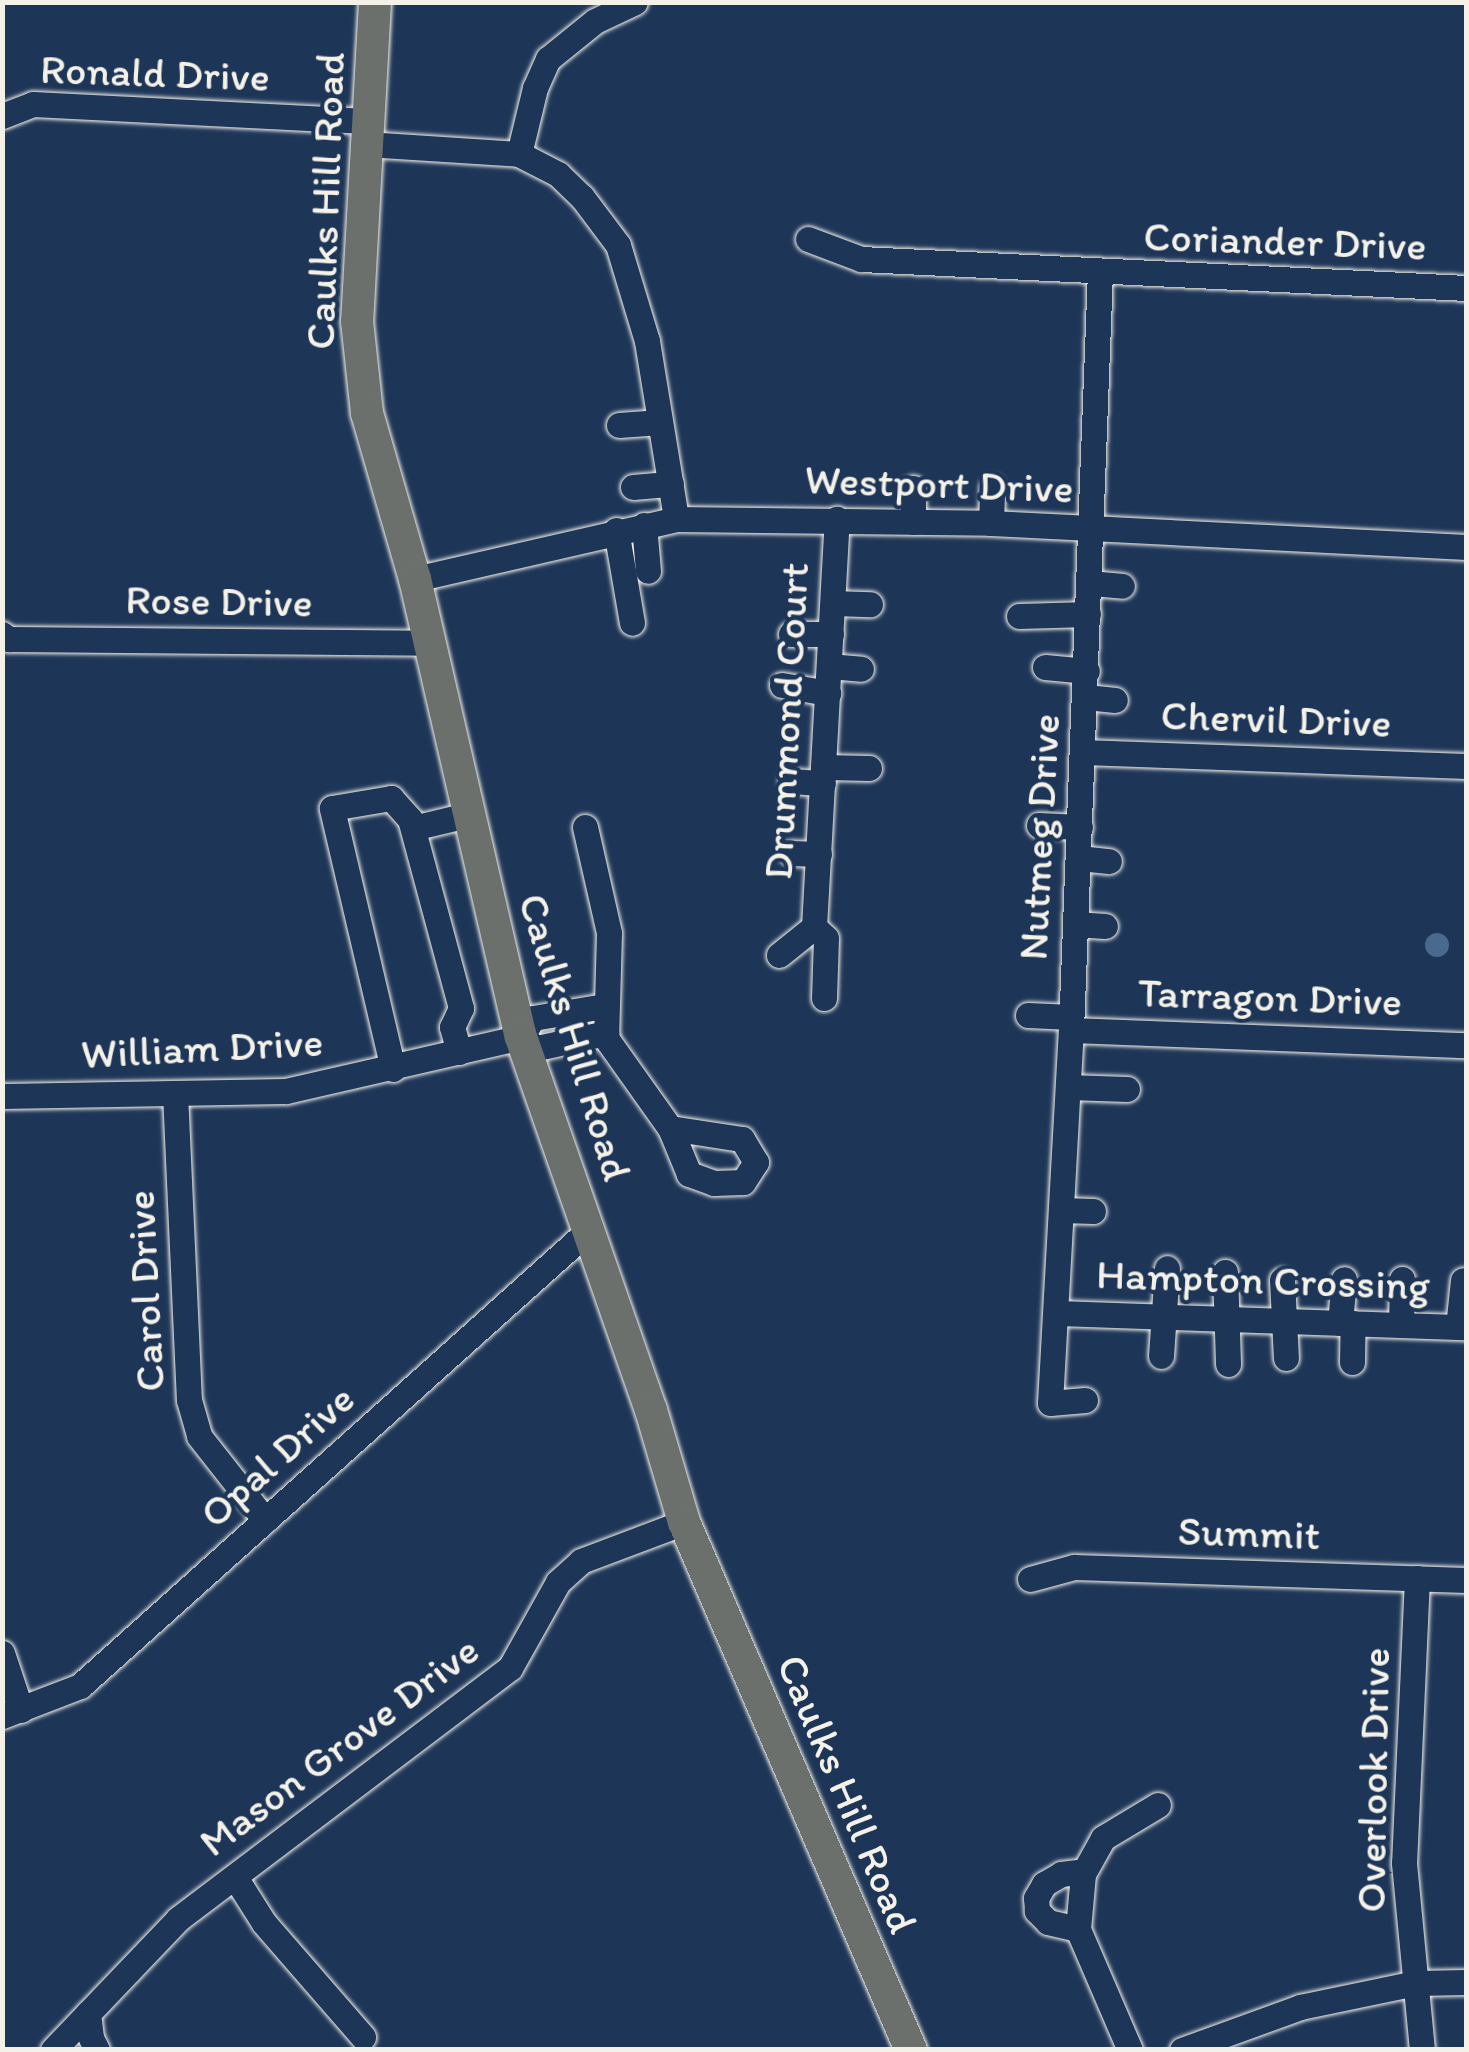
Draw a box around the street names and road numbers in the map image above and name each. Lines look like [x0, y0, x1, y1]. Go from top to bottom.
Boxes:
street label: Ronald Drive [39, 44, 271, 102]
street label: Caulks Hill Road [295, 52, 355, 350]
street label: Coriander Drive [1142, 211, 1428, 271]
street label: Westport Drive [804, 454, 1074, 514]
street label: Drummond Court [753, 561, 819, 881]
street label: Rose Drive [124, 574, 314, 628]
street label: Chervil Drive [1159, 690, 1393, 748]
street label: Nutmeg Drive [1007, 712, 1071, 962]
street label: Caulks Hill Road [507, 888, 643, 1186]
street label: Tarragon Drive [1137, 967, 1403, 1027]
street label: William Drive [80, 1016, 324, 1080]
street label: Carol Drive [115, 1188, 175, 1394]
street label: Hampton Crossing [1094, 1249, 1432, 1311]
street label: Opal Drive [189, 1374, 365, 1538]
street label: Summit [1177, 1505, 1321, 1561]
street label: Mason Grove Drive [189, 1624, 489, 1868]
street label: Caulks Hill Road [766, 1647, 928, 1941]
street label: Overlook Drive [1345, 1647, 1401, 1913]

